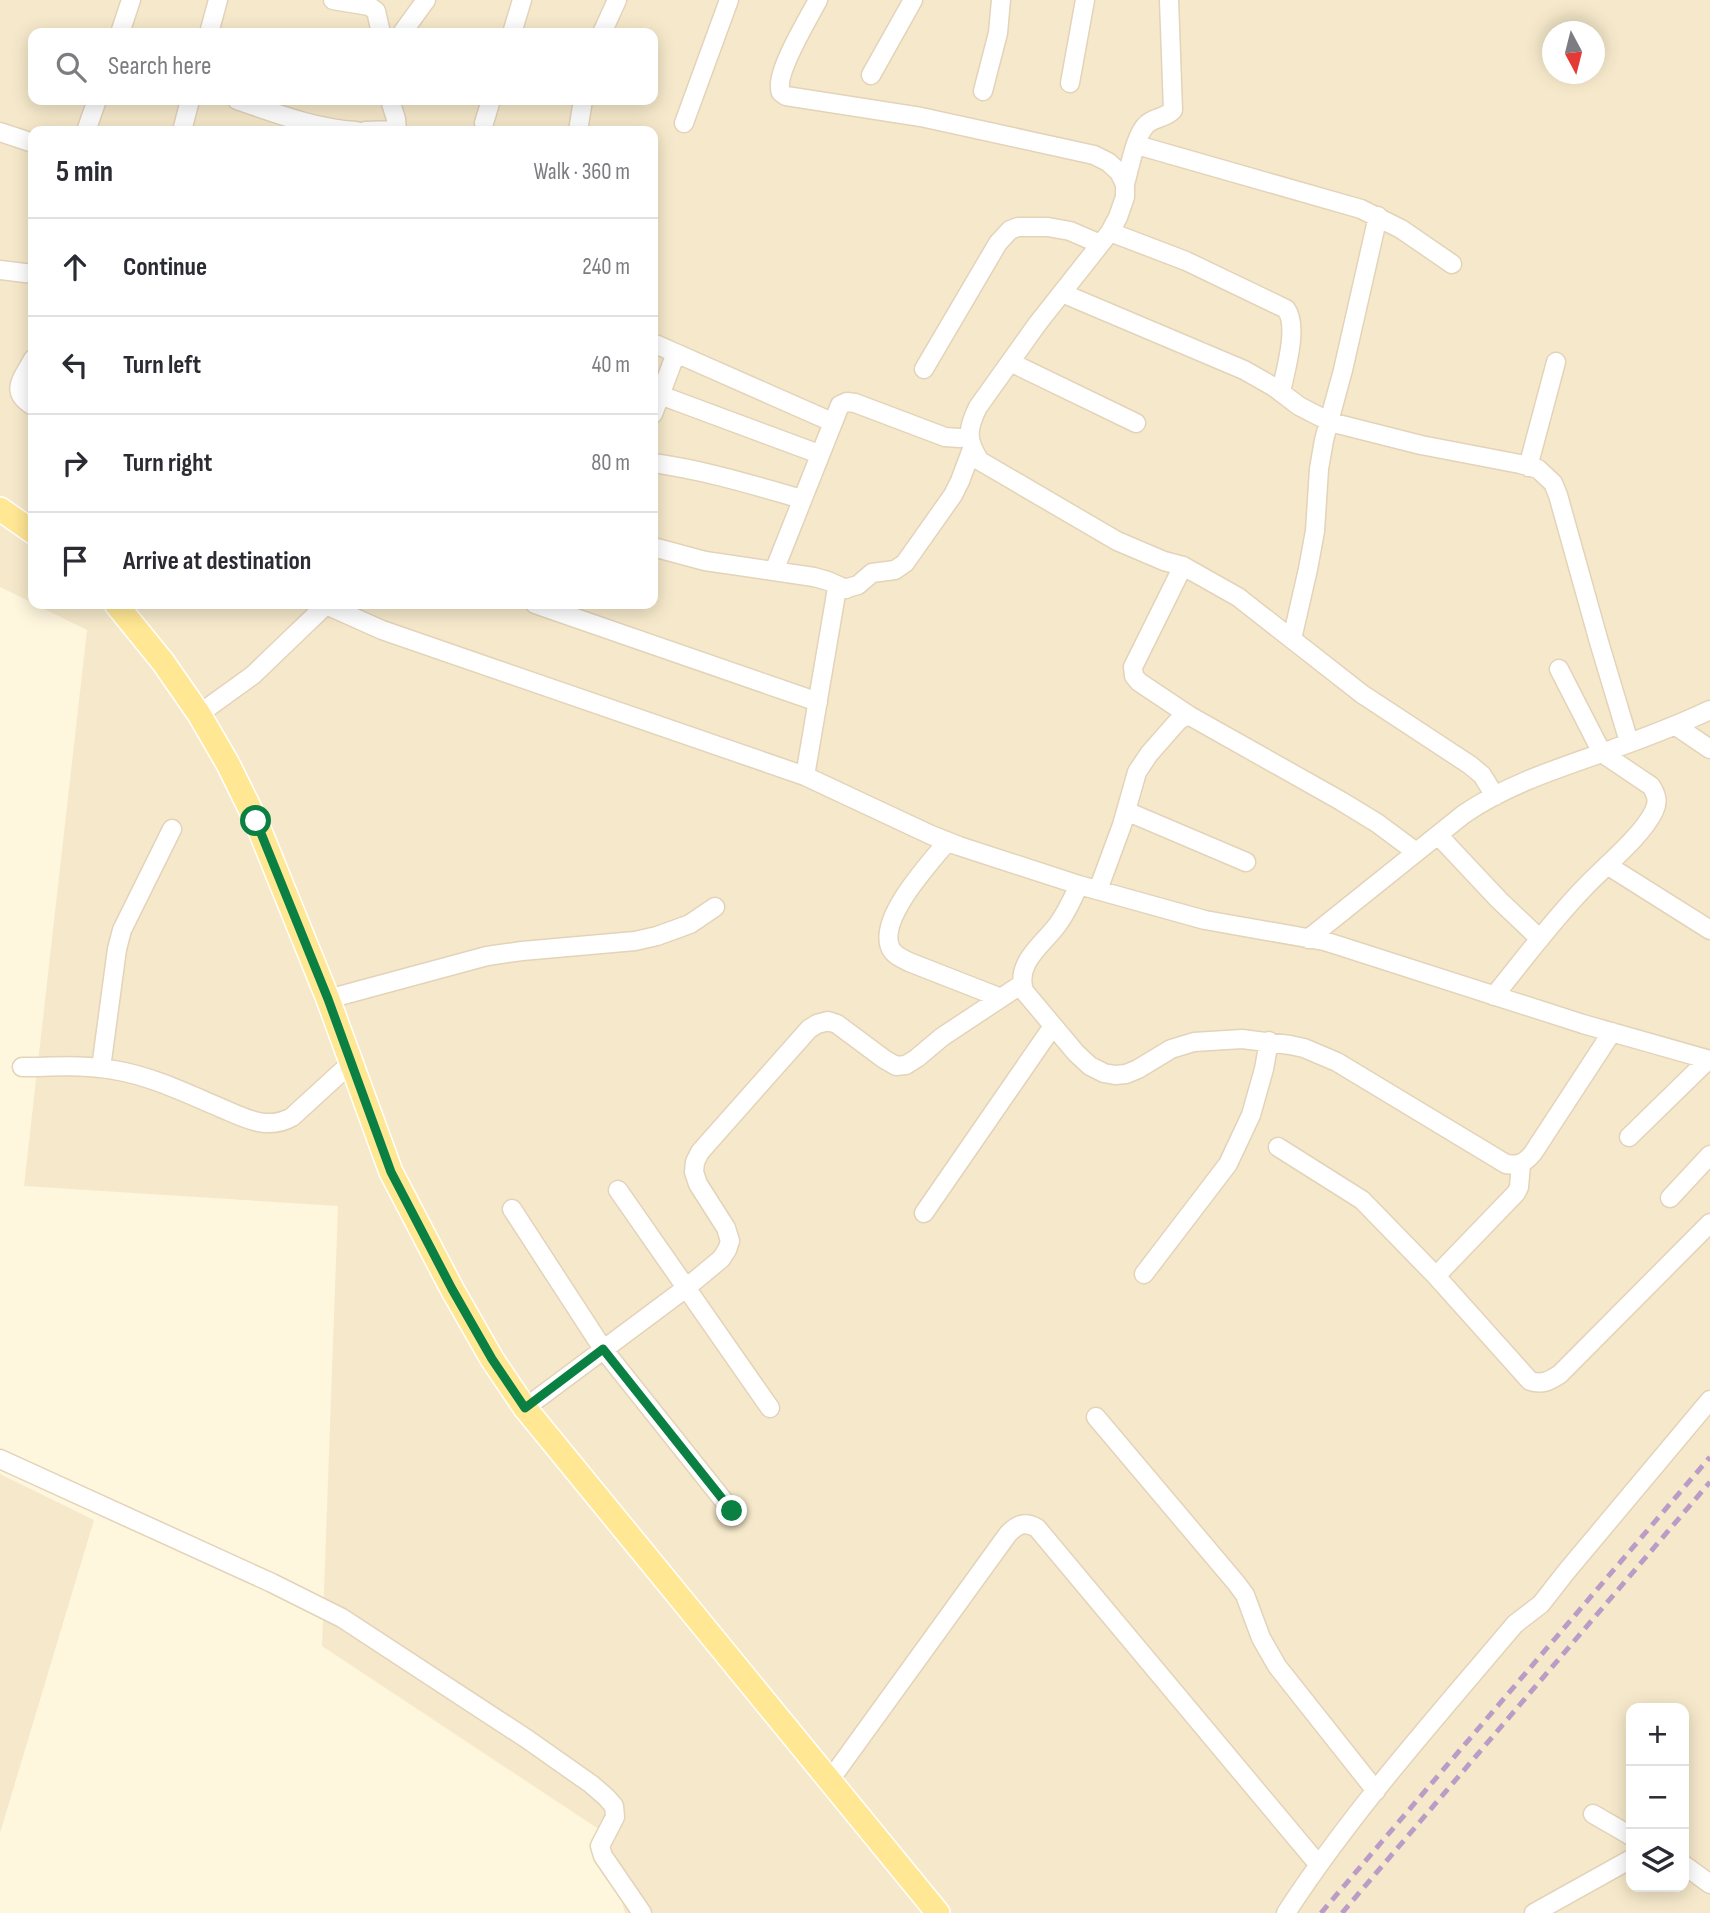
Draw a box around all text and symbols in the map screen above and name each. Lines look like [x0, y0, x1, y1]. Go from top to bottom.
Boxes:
north arrow [1542, 21, 1605, 84]
search box [28, 28, 658, 105]
icon: search [52, 48, 90, 86]
text: Search here [108, 51, 211, 82]
text: 5 min [56, 154, 113, 190]
text: Walk · 360 m [533, 158, 630, 186]
icon: ahead [56, 248, 94, 286]
text: Continue [123, 252, 207, 283]
text: 240 m [582, 253, 630, 281]
icon: left [56, 346, 94, 384]
text: Turn left [123, 350, 201, 381]
text: 40 m [592, 351, 630, 379]
icon: right [56, 444, 94, 482]
text: Turn right [123, 448, 212, 479]
text: 80 m [591, 449, 630, 477]
icon: arrive [56, 542, 94, 580]
text: Arrive at destination [123, 546, 311, 577]
route start [240, 805, 271, 836]
route end [716, 1495, 747, 1526]
map controls [1626, 1703, 1689, 1892]
button: + [1626, 1703, 1689, 1766]
button: − [1626, 1766, 1689, 1829]
button: layers [1626, 1829, 1689, 1892]

